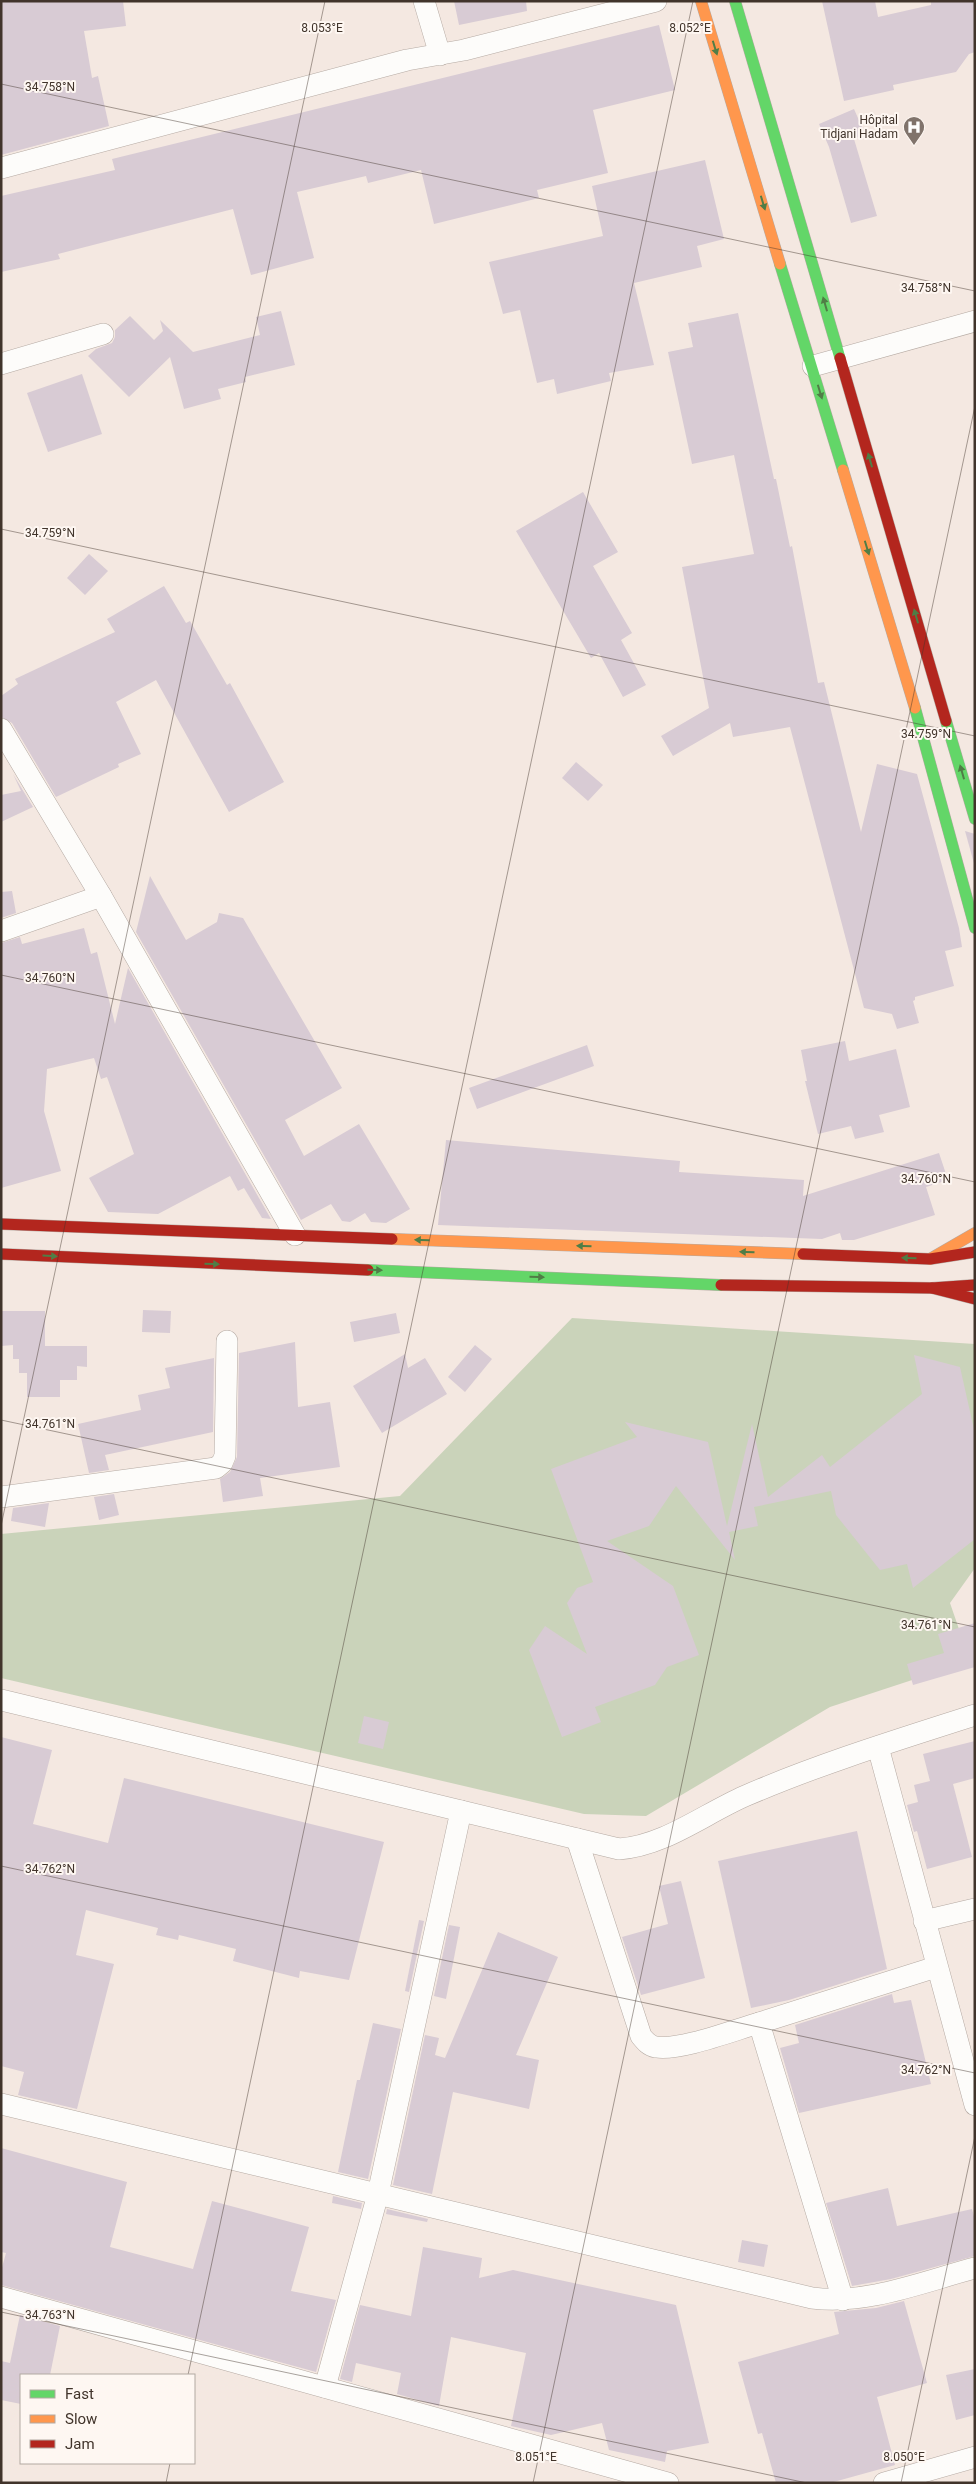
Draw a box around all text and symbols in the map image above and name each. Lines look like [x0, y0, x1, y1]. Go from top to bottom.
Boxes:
text: 8.053°E [301, 21, 343, 35]
text: 8.052°E [669, 21, 711, 35]
one-way arrow [712, 40, 719, 55]
text: 34.758°N [25, 80, 75, 94]
place label: Hôpital Tidjani Hadam [820, 113, 898, 141]
hospital icon: Hôpital Tidjani Hadam [902, 115, 926, 146]
one-way arrow [759, 196, 767, 211]
text: 34.758°N [901, 281, 951, 295]
one-way arrow [820, 296, 828, 311]
one-way arrow [817, 385, 825, 400]
one-way arrow [866, 452, 874, 467]
text: 34.759°N [25, 526, 75, 540]
one-way arrow [864, 540, 872, 555]
one-way arrow [912, 608, 920, 623]
text: 34.759°N [901, 727, 951, 741]
one-way arrow [957, 764, 965, 779]
text: 34.760°N [25, 971, 75, 985]
text: 34.760°N [901, 1172, 951, 1186]
one-way arrow [414, 1236, 430, 1244]
one-way arrow [576, 1242, 592, 1250]
one-way arrow [738, 1248, 754, 1256]
one-way arrow [42, 1253, 58, 1261]
one-way arrow [901, 1254, 917, 1262]
one-way arrow [205, 1260, 221, 1268]
one-way arrow [367, 1267, 383, 1275]
one-way arrow [529, 1274, 545, 1282]
text: 34.761°N [25, 1417, 75, 1431]
text: 34.761°N [901, 1618, 951, 1632]
text: 34.762°N [25, 1862, 75, 1876]
text: 34.762°N [901, 2063, 951, 2077]
text: 34.763°N [25, 2308, 75, 2322]
legend [20, 2374, 195, 2464]
text: Fast [65, 2385, 94, 2403]
text: Slow [65, 2410, 97, 2428]
text: Jam [65, 2435, 95, 2453]
text: 8.051°E [515, 2450, 557, 2464]
text: 8.050°E [883, 2450, 925, 2464]

